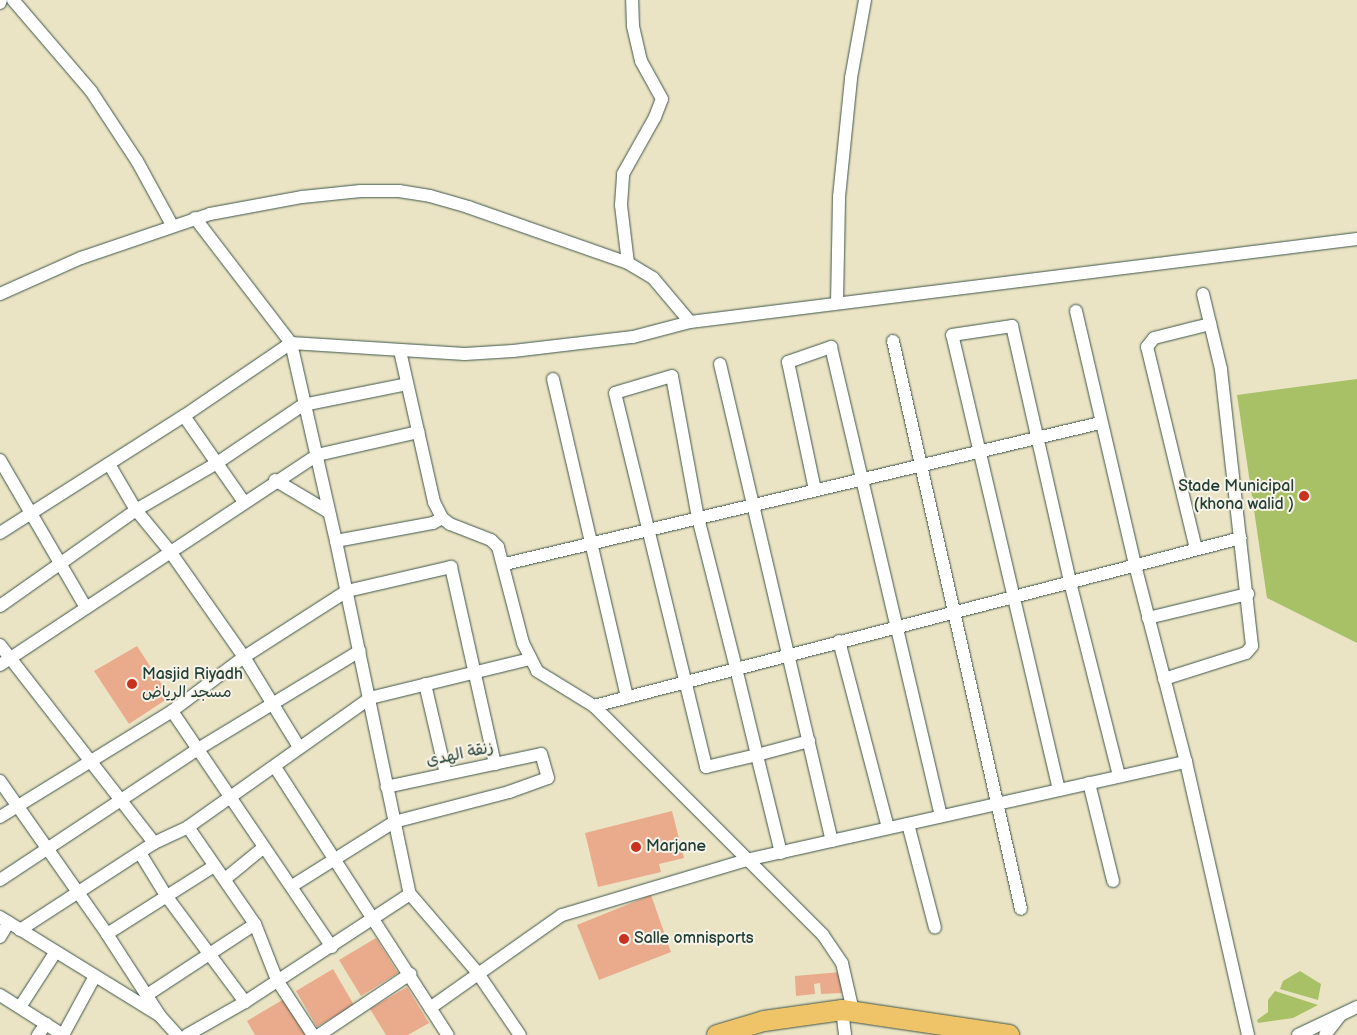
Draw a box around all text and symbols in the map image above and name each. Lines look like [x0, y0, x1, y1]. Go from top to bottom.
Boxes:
place label: Stade Municipal (khona walid ) [1178, 477, 1294, 515]
marker: Stade Municipal (khona walid ) [1298, 490, 1310, 502]
place label: Masjid Riyadh مسجد الرياض [142, 665, 243, 703]
marker: Masjid Riyadh مسجد الرياض [126, 678, 138, 690]
street label: زنقة الهدى [425, 738, 495, 772]
place label: Marjane [646, 837, 706, 857]
marker: Marjane [630, 841, 642, 853]
place label: Salle omnisports [634, 929, 754, 949]
marker: Salle omnisports [618, 933, 630, 945]

